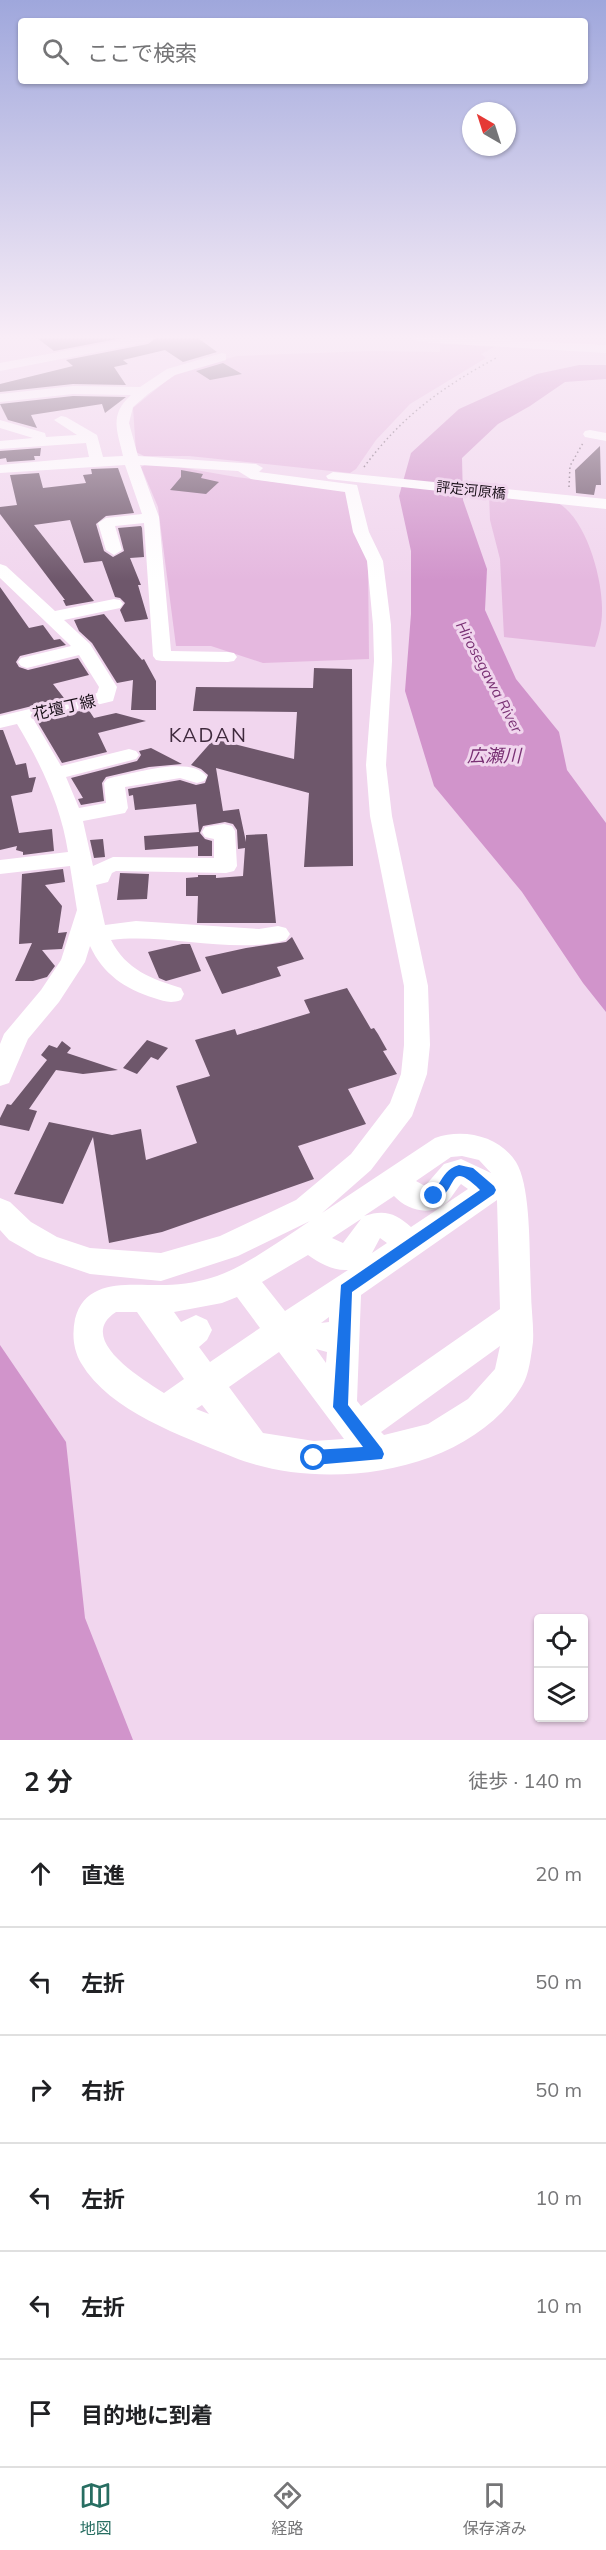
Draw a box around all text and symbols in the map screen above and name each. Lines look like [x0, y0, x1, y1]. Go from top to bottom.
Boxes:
search box [18, 18, 588, 84]
icon: search [39, 35, 72, 68]
text: ここで検索 [87, 39, 197, 67]
north arrow [462, 102, 516, 156]
street label: 評定河原橋 [435, 477, 507, 503]
water label: Hirosegawa River [452, 618, 527, 736]
street label: 花壇丁線 [31, 690, 97, 724]
district label: KADAN [169, 722, 247, 747]
water label: 広瀬川 [467, 744, 523, 767]
route end [420, 1182, 446, 1208]
route start [300, 1444, 326, 1470]
map controls [534, 1614, 588, 1722]
button: locate [534, 1614, 588, 1668]
button: layers [534, 1668, 588, 1722]
text: 2 分 [24, 1765, 73, 1798]
text: 徒歩 · 140 m [468, 1768, 582, 1793]
icon: ahead [24, 1857, 57, 1890]
text: 直進 [81, 1861, 125, 1889]
text: 20 m [535, 1861, 582, 1886]
icon: left [24, 1965, 57, 1998]
text: 左折 [81, 1969, 125, 1997]
text: 50 m [535, 1969, 582, 1994]
icon: right [24, 2073, 57, 2106]
text: 右折 [81, 2077, 125, 2105]
text: 50 m [535, 2077, 582, 2102]
icon: left [24, 2181, 57, 2214]
text: 左折 [81, 2185, 125, 2213]
text: 10 m [535, 2185, 582, 2210]
icon: left [24, 2289, 57, 2322]
text: 左折 [81, 2293, 125, 2321]
text: 10 m [535, 2293, 582, 2318]
icon: arrive [24, 2397, 57, 2430]
text: 目的地に到着 [81, 2401, 213, 2429]
tab: 地図 [79, 2479, 112, 2539]
tab: 経路 [271, 2479, 304, 2539]
tab: 保存済み [463, 2479, 527, 2539]

